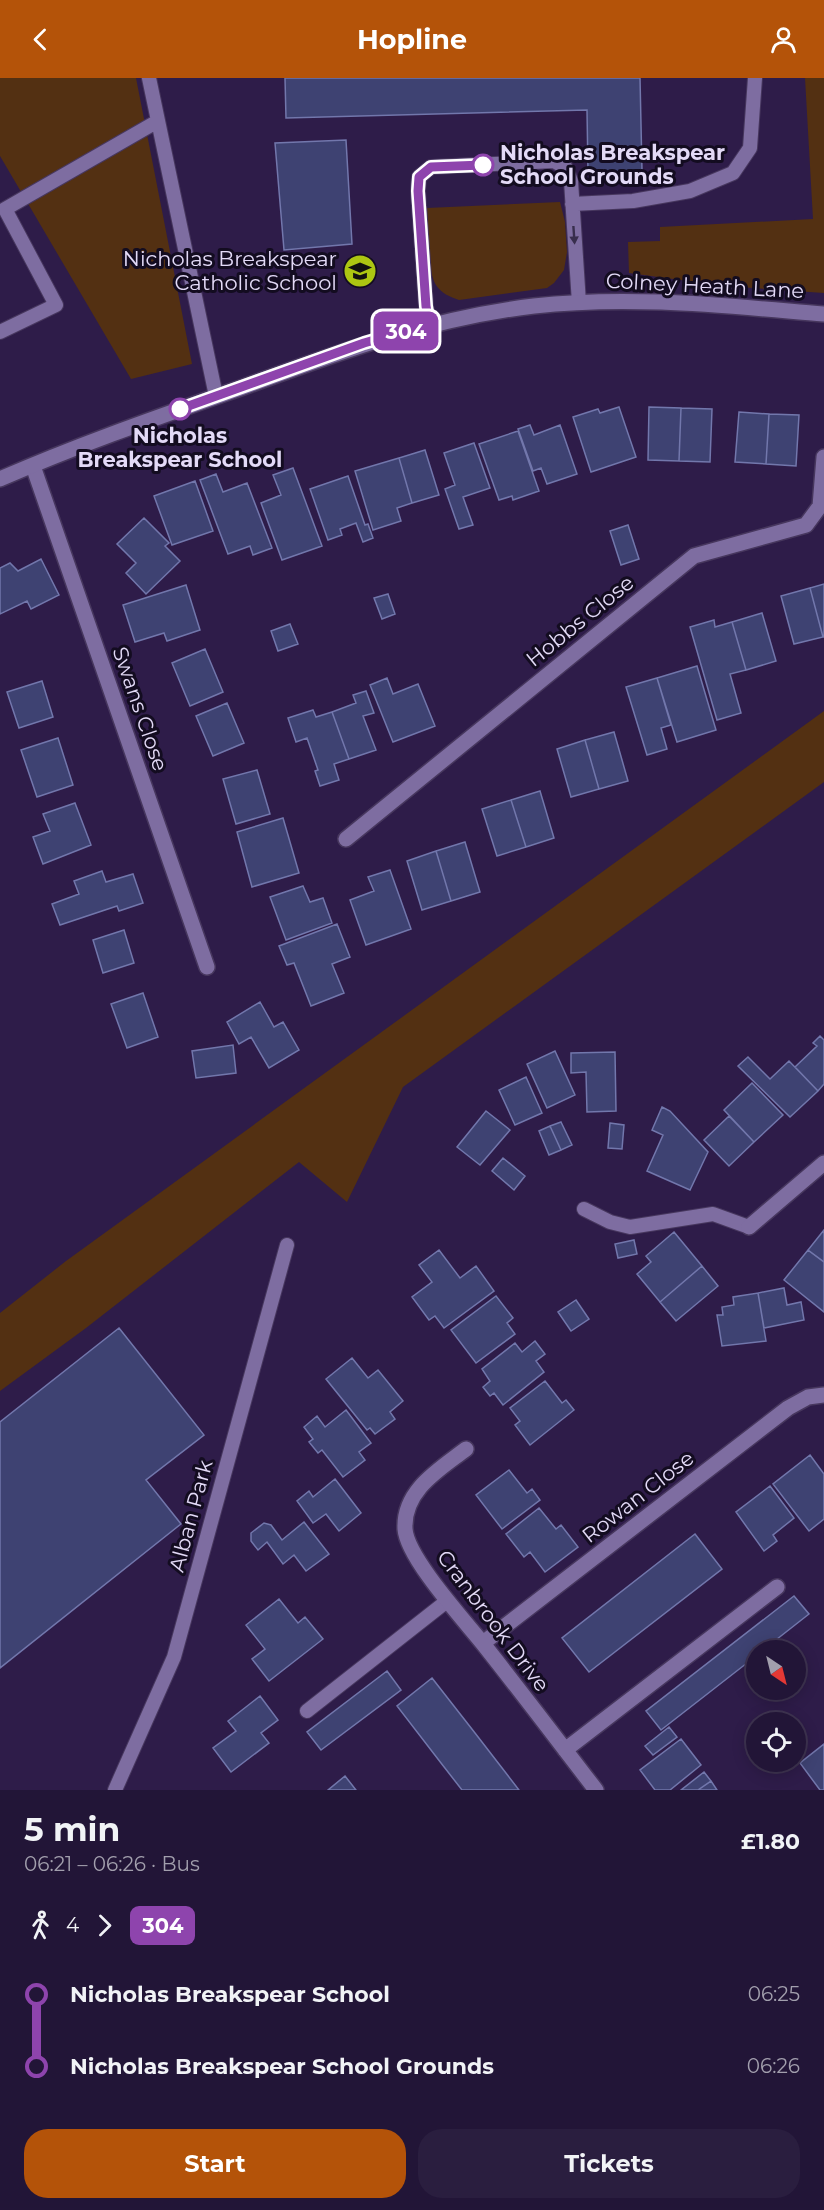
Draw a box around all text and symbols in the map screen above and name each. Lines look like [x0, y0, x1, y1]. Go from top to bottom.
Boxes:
icon: back [24, 23, 57, 56]
text: Hopline [357, 23, 467, 56]
icon: person [767, 23, 800, 56]
place label: Nicholas Breakspear School Grounds [500, 140, 725, 189]
marker: Nicholas Breakspear School Grounds [472, 154, 494, 176]
one-way arrow [569, 225, 579, 244]
place label: Nicholas Breakspear Catholic School [123, 246, 337, 295]
school or university icon: Nicholas Breakspear Catholic School [342, 253, 378, 289]
street label: Colney Heath Lane [605, 268, 805, 303]
line badge: 304 [372, 312, 440, 350]
text: 304 [385, 319, 427, 344]
marker: Nicholas Breakspear School [169, 398, 191, 420]
place label: Nicholas Breakspear School [78, 423, 282, 472]
street label: Hobbs Close [521, 570, 638, 672]
street label: Swans Close [108, 643, 173, 774]
street label: Rowan Close [577, 1445, 699, 1548]
street label: Alban Park [164, 1457, 218, 1575]
street label: Cranbrook Drive [432, 1545, 555, 1696]
north arrow [746, 1640, 806, 1700]
map controls [746, 1640, 806, 1772]
button: locate [746, 1712, 806, 1772]
text: 5 min [24, 1809, 120, 1849]
text: £1.80 [741, 1828, 800, 1855]
text: 06:21 – 06:26 · Bus [24, 1852, 200, 1876]
icon: walk [24, 1909, 57, 1942]
icon: forward [88, 1909, 121, 1942]
text: 4 [66, 1913, 79, 1937]
text: 304 [142, 1913, 183, 1938]
text: Nicholas Breakspear School [70, 1981, 390, 2008]
text: 06:25 [748, 1982, 800, 2006]
text: Nicholas Breakspear School Grounds [70, 2053, 494, 2080]
text: 06:26 [747, 2054, 800, 2078]
button: Start [24, 2129, 406, 2198]
button: Tickets [418, 2129, 800, 2198]

